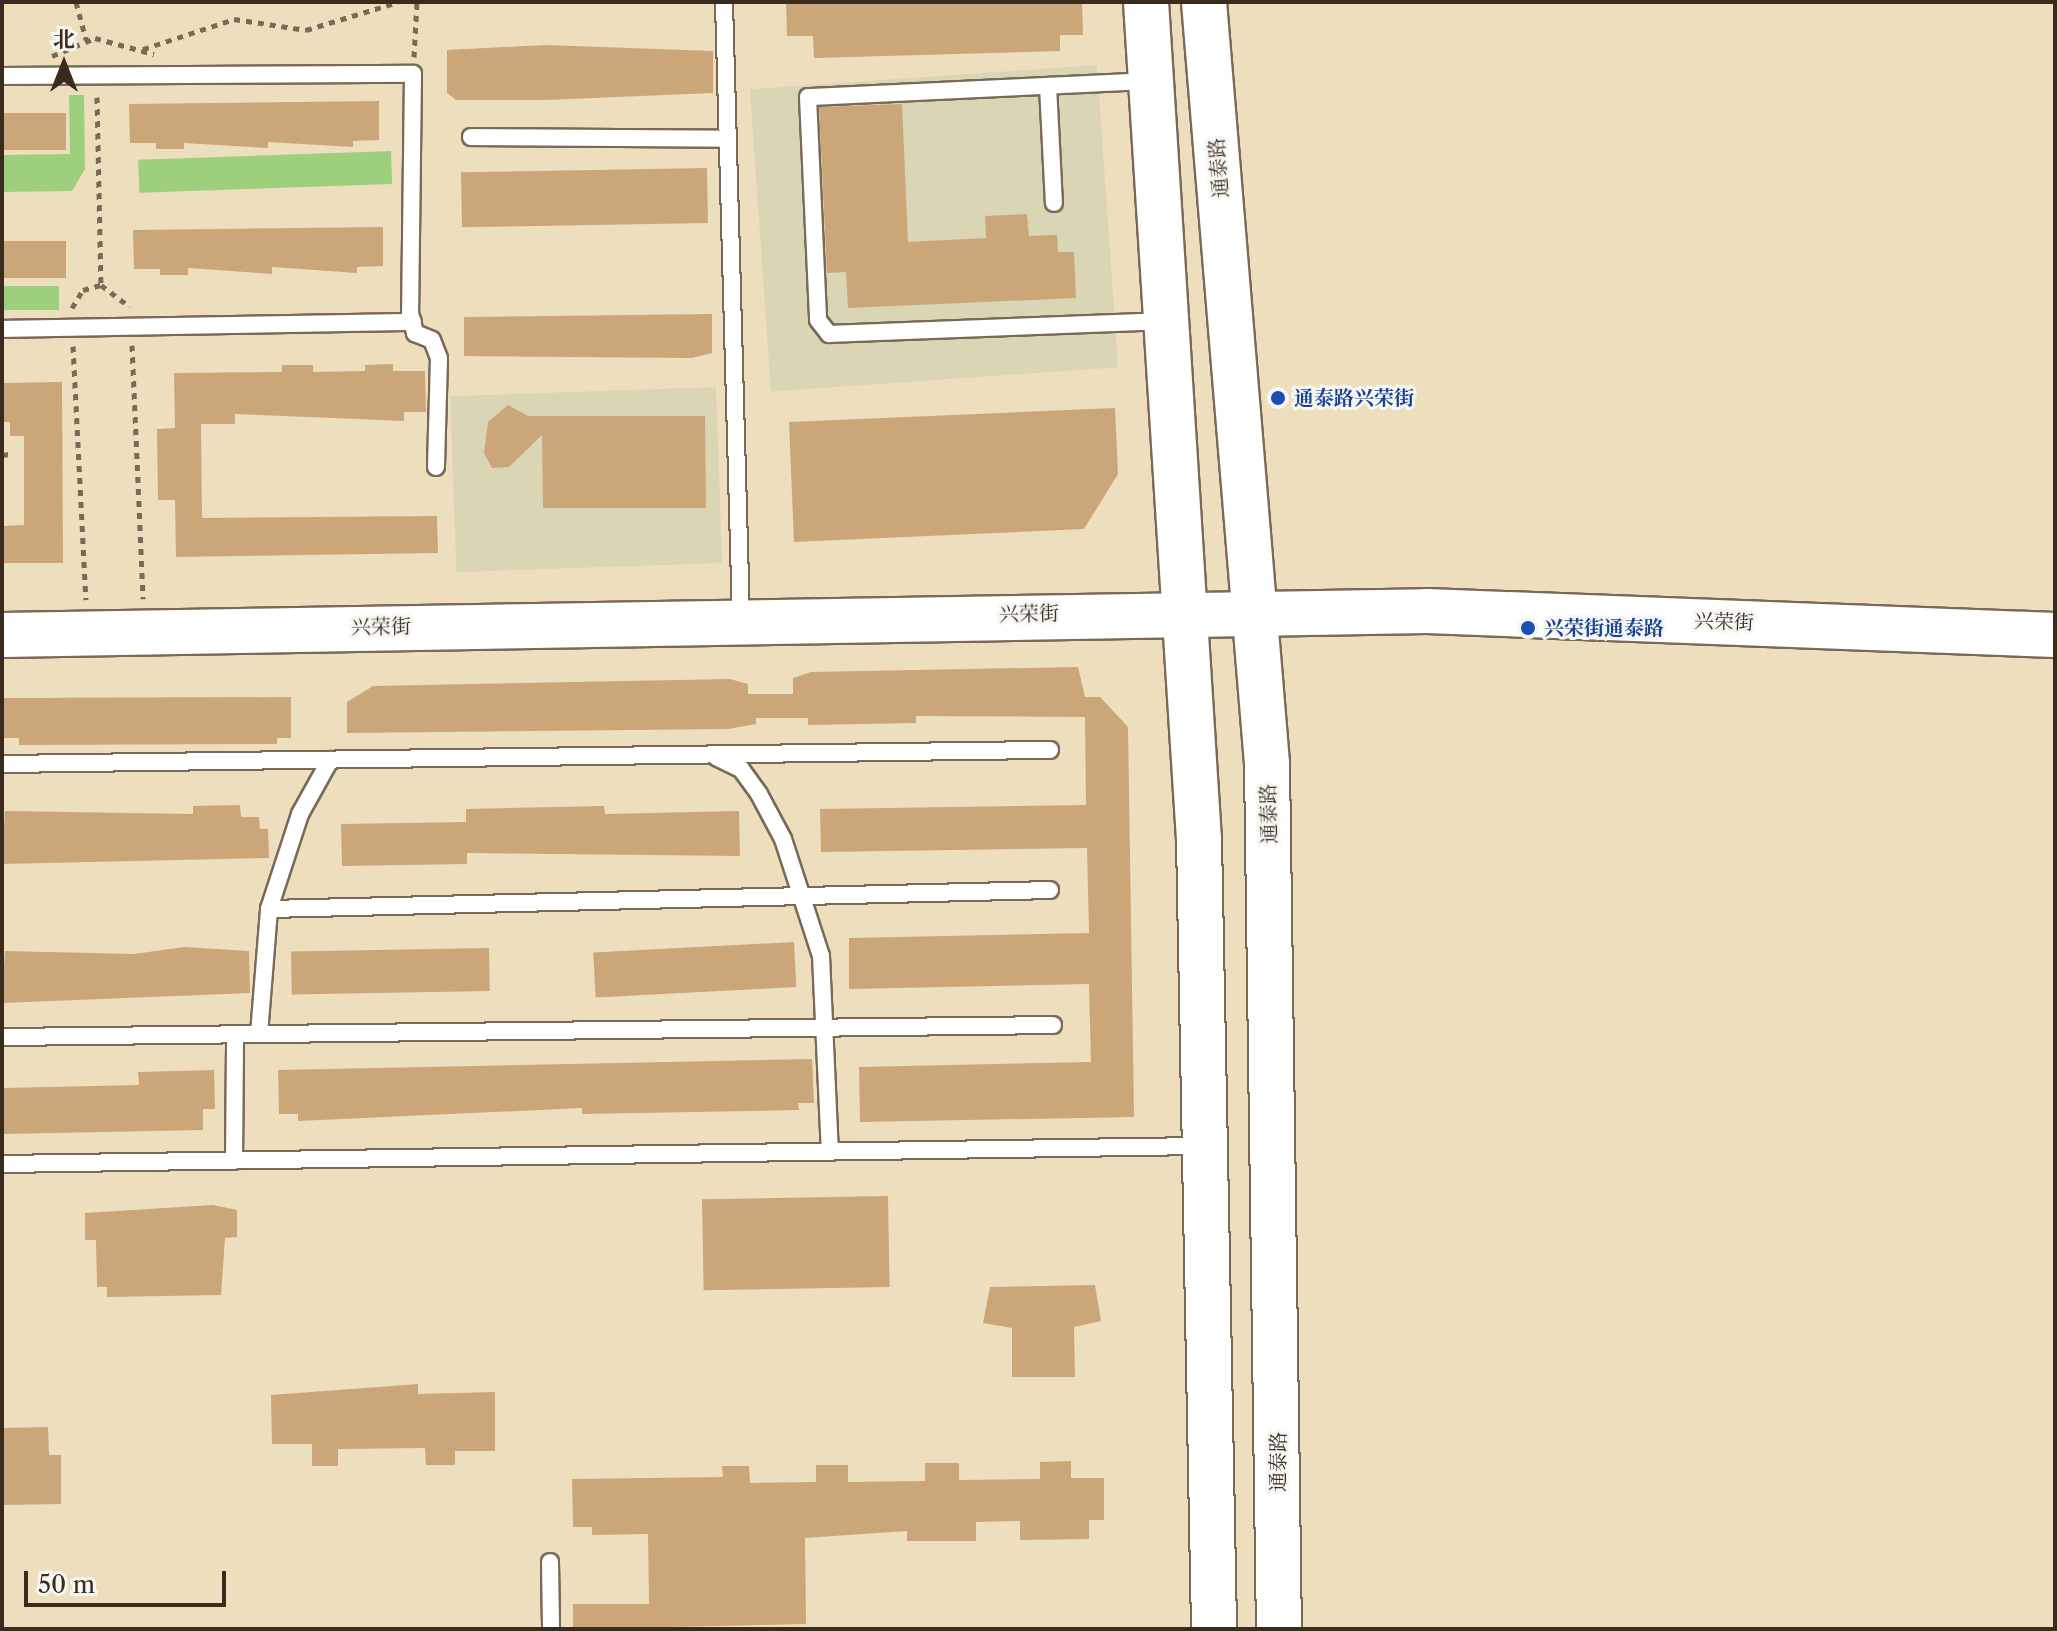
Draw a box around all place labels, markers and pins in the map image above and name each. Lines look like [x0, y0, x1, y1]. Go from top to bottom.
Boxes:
place label: 通泰路兴荣街 [1294, 386, 1414, 410]
marker: 通泰路兴荣街 [1269, 389, 1287, 407]
place label: 兴荣街通泰路 [1544, 616, 1664, 640]
marker: 兴荣街通泰路 [1519, 619, 1537, 637]

